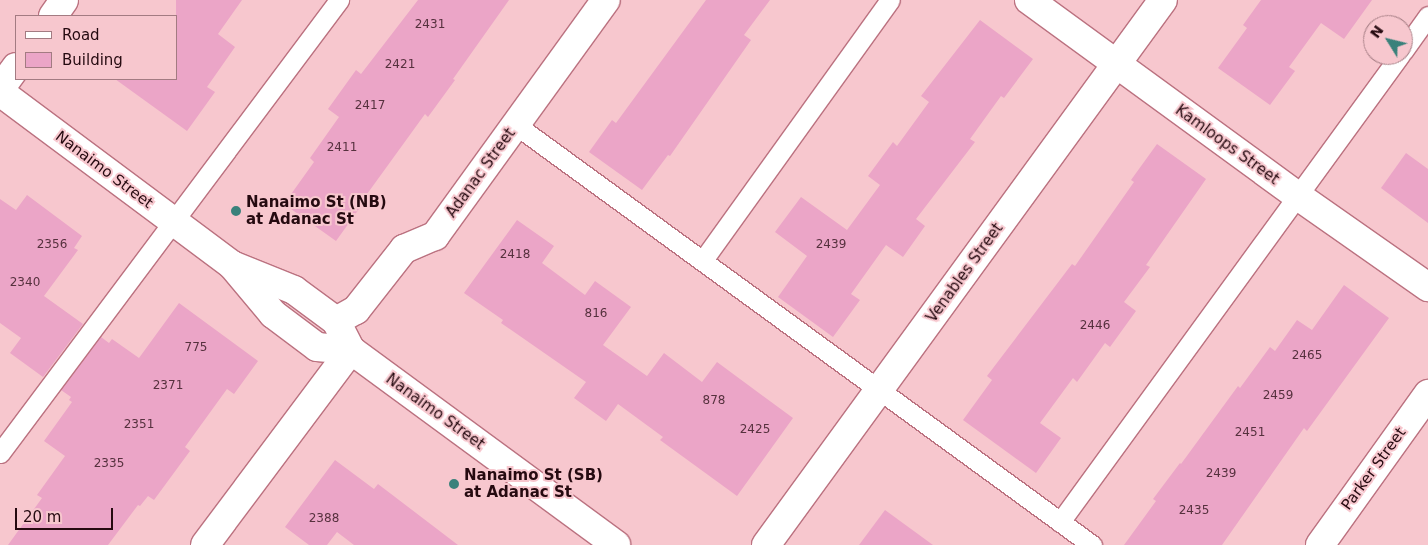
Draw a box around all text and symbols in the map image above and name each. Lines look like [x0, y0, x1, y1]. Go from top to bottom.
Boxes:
legend [15, 15, 178, 80]
north arrow [1363, 15, 1413, 65]
house number: 2431 [415, 18, 445, 32]
text: N [1367, 22, 1387, 41]
text: Road [62, 26, 100, 44]
text: Building [62, 51, 123, 69]
house number: 2421 [385, 58, 415, 72]
house number: 2417 [355, 99, 385, 113]
street label: Kamloops Street [1172, 101, 1282, 189]
street label: Adanac Street [443, 125, 519, 221]
street label: Nanaimo Street [52, 127, 156, 213]
house number: 2411 [327, 141, 357, 155]
place label: Nanaimo St (NB) at Adanac St [246, 193, 387, 228]
marker: Nanaimo St (NB) at Adanac St [230, 205, 242, 217]
street label: Venables Street [923, 220, 1007, 326]
house number: 2356 [37, 238, 67, 252]
house number: 2439 [816, 238, 846, 252]
house number: 2418 [500, 248, 530, 262]
house number: 2340 [10, 276, 40, 290]
house number: 816 [585, 307, 607, 321]
house number: 2446 [1080, 319, 1110, 333]
house number: 775 [185, 341, 207, 355]
house number: 2465 [1292, 349, 1322, 363]
street label: Nanaimo Street [382, 370, 488, 454]
house number: 2371 [153, 379, 183, 393]
house number: 2459 [1263, 389, 1293, 403]
house number: 878 [703, 394, 725, 408]
house number: 2351 [124, 418, 154, 432]
house number: 2425 [740, 423, 770, 437]
street label: Parker Street [1338, 424, 1410, 514]
house number: 2451 [1235, 426, 1265, 440]
house number: 2335 [94, 457, 124, 471]
place label: Nanaimo St (SB) at Adanac St [464, 466, 603, 501]
house number: 2439 [1206, 467, 1236, 481]
marker: Nanaimo St (SB) at Adanac St [448, 478, 460, 490]
scale bar [18, 498, 115, 530]
house number: 2435 [1179, 504, 1209, 518]
text: 20 m [23, 508, 61, 526]
house number: 2388 [309, 512, 339, 526]

